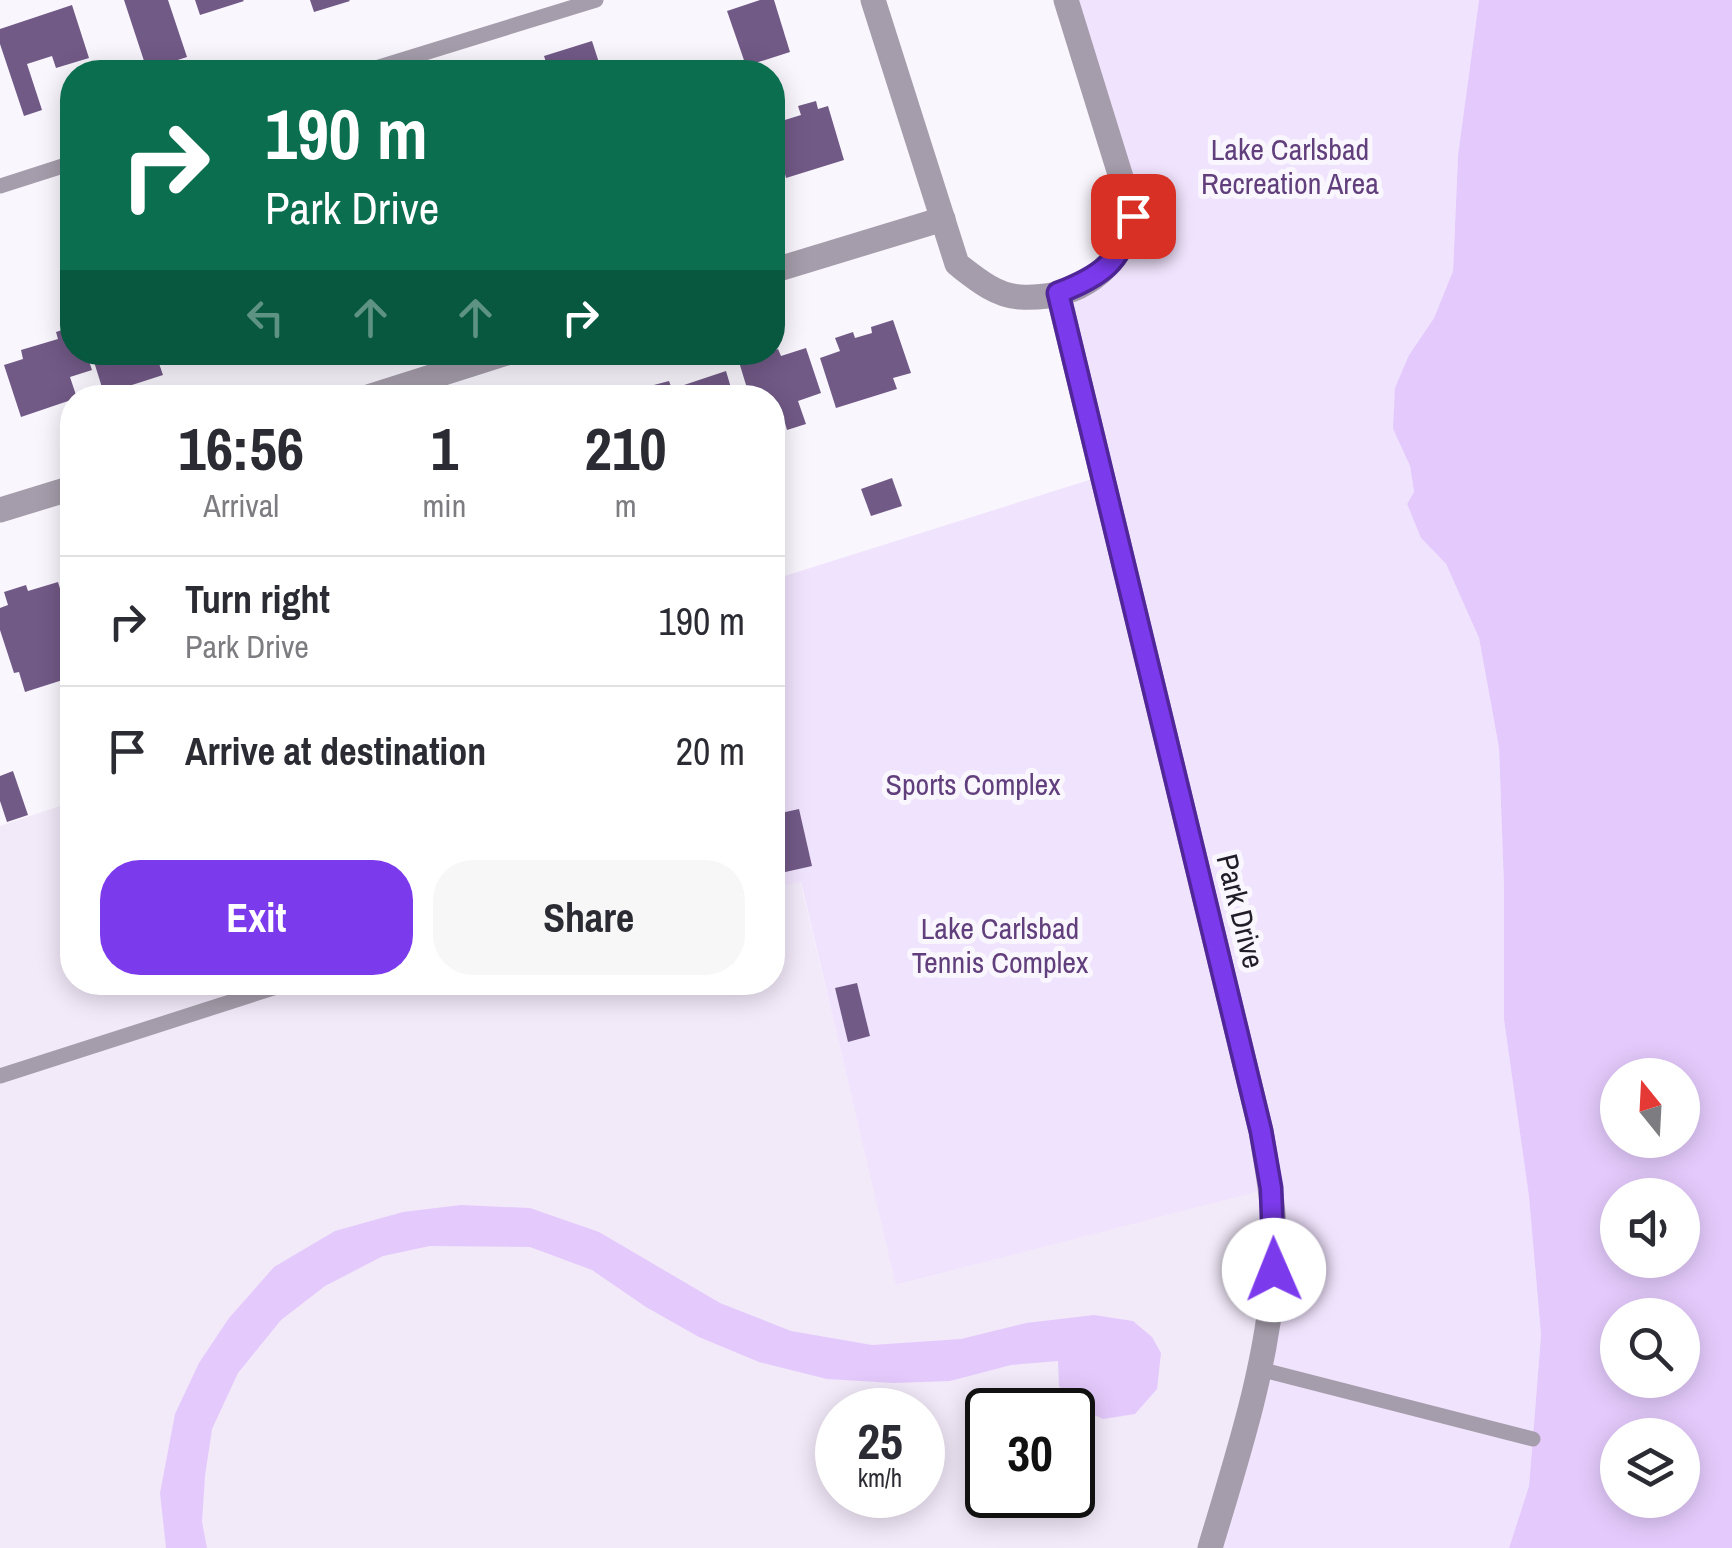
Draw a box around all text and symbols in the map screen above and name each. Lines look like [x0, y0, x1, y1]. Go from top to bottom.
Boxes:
text: 190 m [265, 87, 428, 181]
icon: right [100, 100, 230, 230]
park label: Lake Carlsbad Recreation Area [1201, 129, 1379, 203]
pin [1091, 174, 1176, 259]
text: Park Drive [265, 177, 439, 238]
icon: arrive [1106, 189, 1161, 244]
icon: left [238, 290, 293, 345]
icon: ahead [343, 290, 398, 345]
icon: ahead [448, 290, 503, 345]
icon: right [553, 290, 608, 345]
text: 16:56 [178, 408, 304, 489]
text: 1 [431, 408, 458, 489]
text: 210 [585, 408, 667, 489]
text: Arrival [203, 484, 279, 527]
text: min [422, 484, 466, 527]
text: m [615, 484, 637, 527]
text: Turn right [185, 574, 330, 625]
icon: right [100, 594, 155, 649]
text: 190 m [658, 596, 745, 647]
text: Park Drive [185, 625, 309, 668]
icon: arrive [100, 724, 155, 779]
text: Arrive at destination [185, 726, 486, 777]
text: 20 m [676, 726, 745, 777]
park label: Sports Complex [886, 764, 1061, 804]
street label: Park Drive [1208, 850, 1274, 972]
button: Exit [100, 860, 413, 975]
button: Share [433, 860, 745, 975]
park label: Lake Carlsbad Tennis Complex [912, 908, 1089, 982]
north arrow [1600, 1058, 1700, 1158]
map controls [1600, 1058, 1700, 1518]
button: sound [1600, 1178, 1700, 1278]
position arrow [1222, 1218, 1326, 1322]
button: search [1600, 1298, 1700, 1398]
speed limit sign: 30 [965, 1388, 1095, 1518]
text: 25 [857, 1407, 903, 1475]
button: layers [1600, 1418, 1700, 1518]
text: km/h [858, 1461, 902, 1495]

